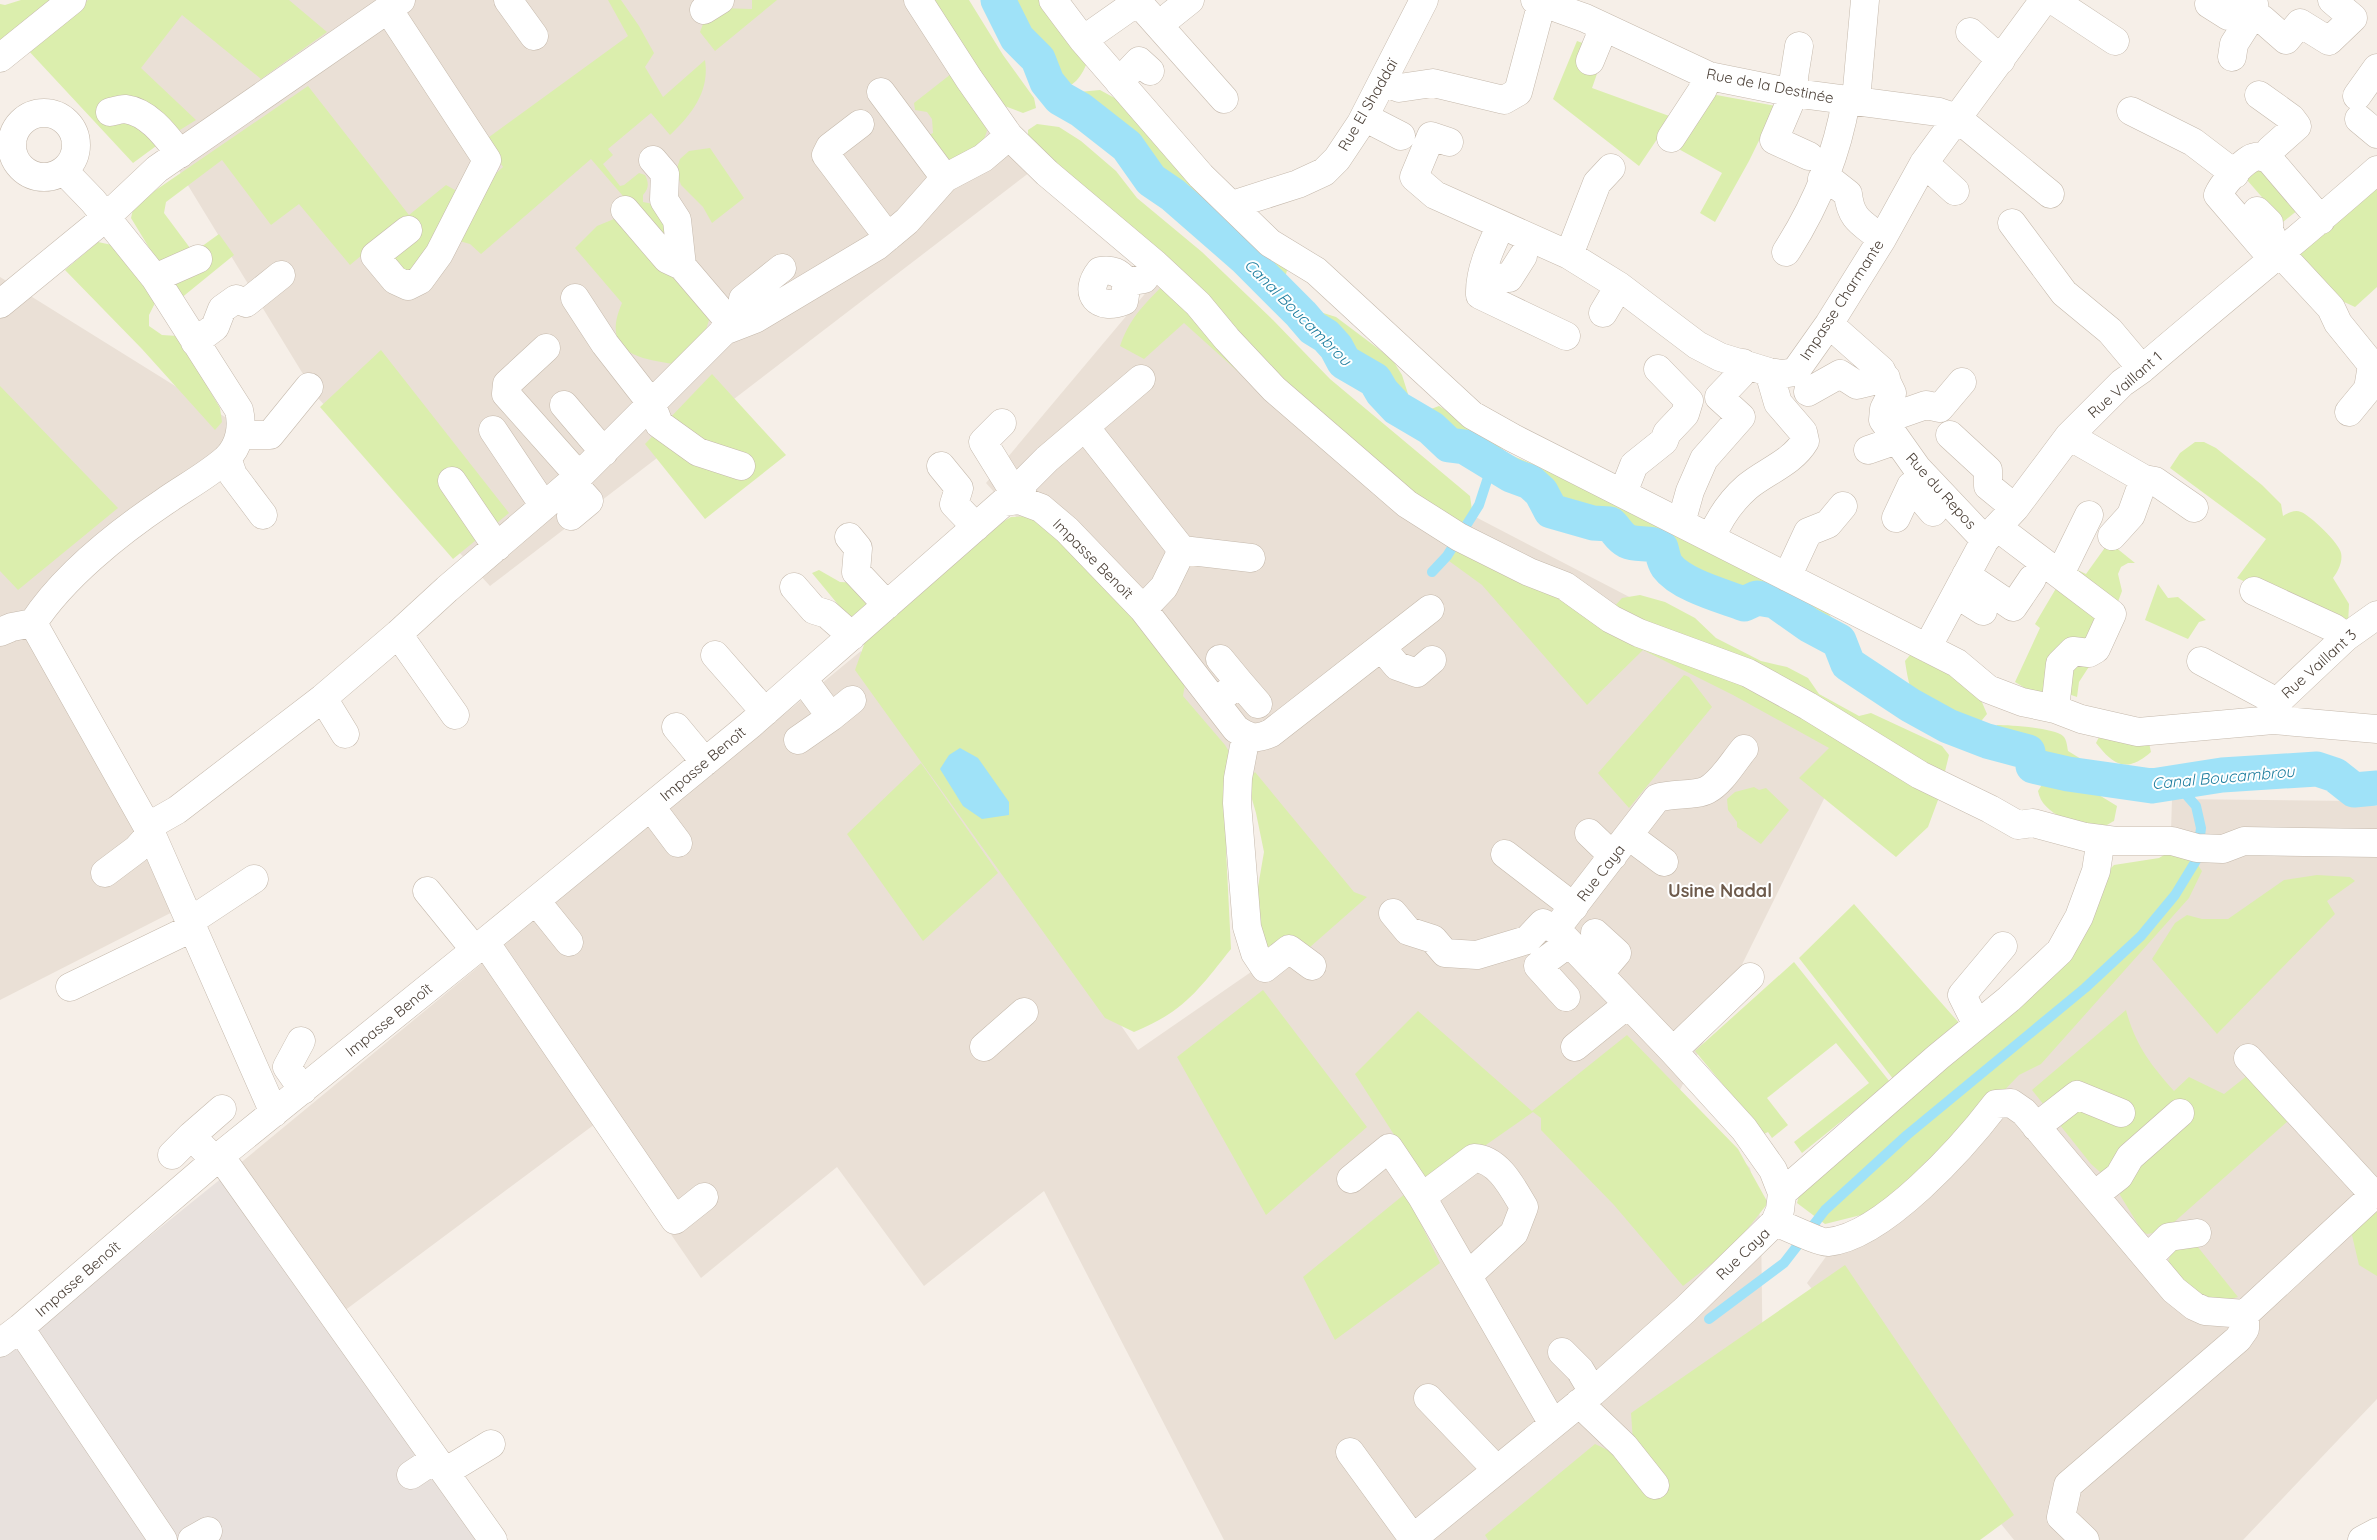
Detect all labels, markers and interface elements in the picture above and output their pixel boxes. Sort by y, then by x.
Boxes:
street label: Rue El Shaddaï [1333,54,1402,154]
street label: Rue de la Destinée [1705,64,1836,107]
street label: Impasse Charmante [1795,236,1888,364]
water label: Canal Boucambrou [1240,254,1356,370]
street label: Rue Vaillant 1 [2084,347,2166,422]
street label: Rue du Repos [1902,448,1981,533]
street label: Impasse Benoît [1049,514,1138,603]
street label: Rue Vaillant 3 [2277,625,2360,702]
street label: Impasse Benoît [656,722,750,805]
water label: Canal Boucambrou [2151,761,2296,793]
street label: Rue Caya [1572,840,1629,905]
district label: Usine Nadal [1668,879,1772,902]
street label: Impasse Benoît [341,979,436,1061]
street label: Rue Caya [1712,1223,1774,1284]
street label: Impasse Benoît [31,1237,124,1321]

